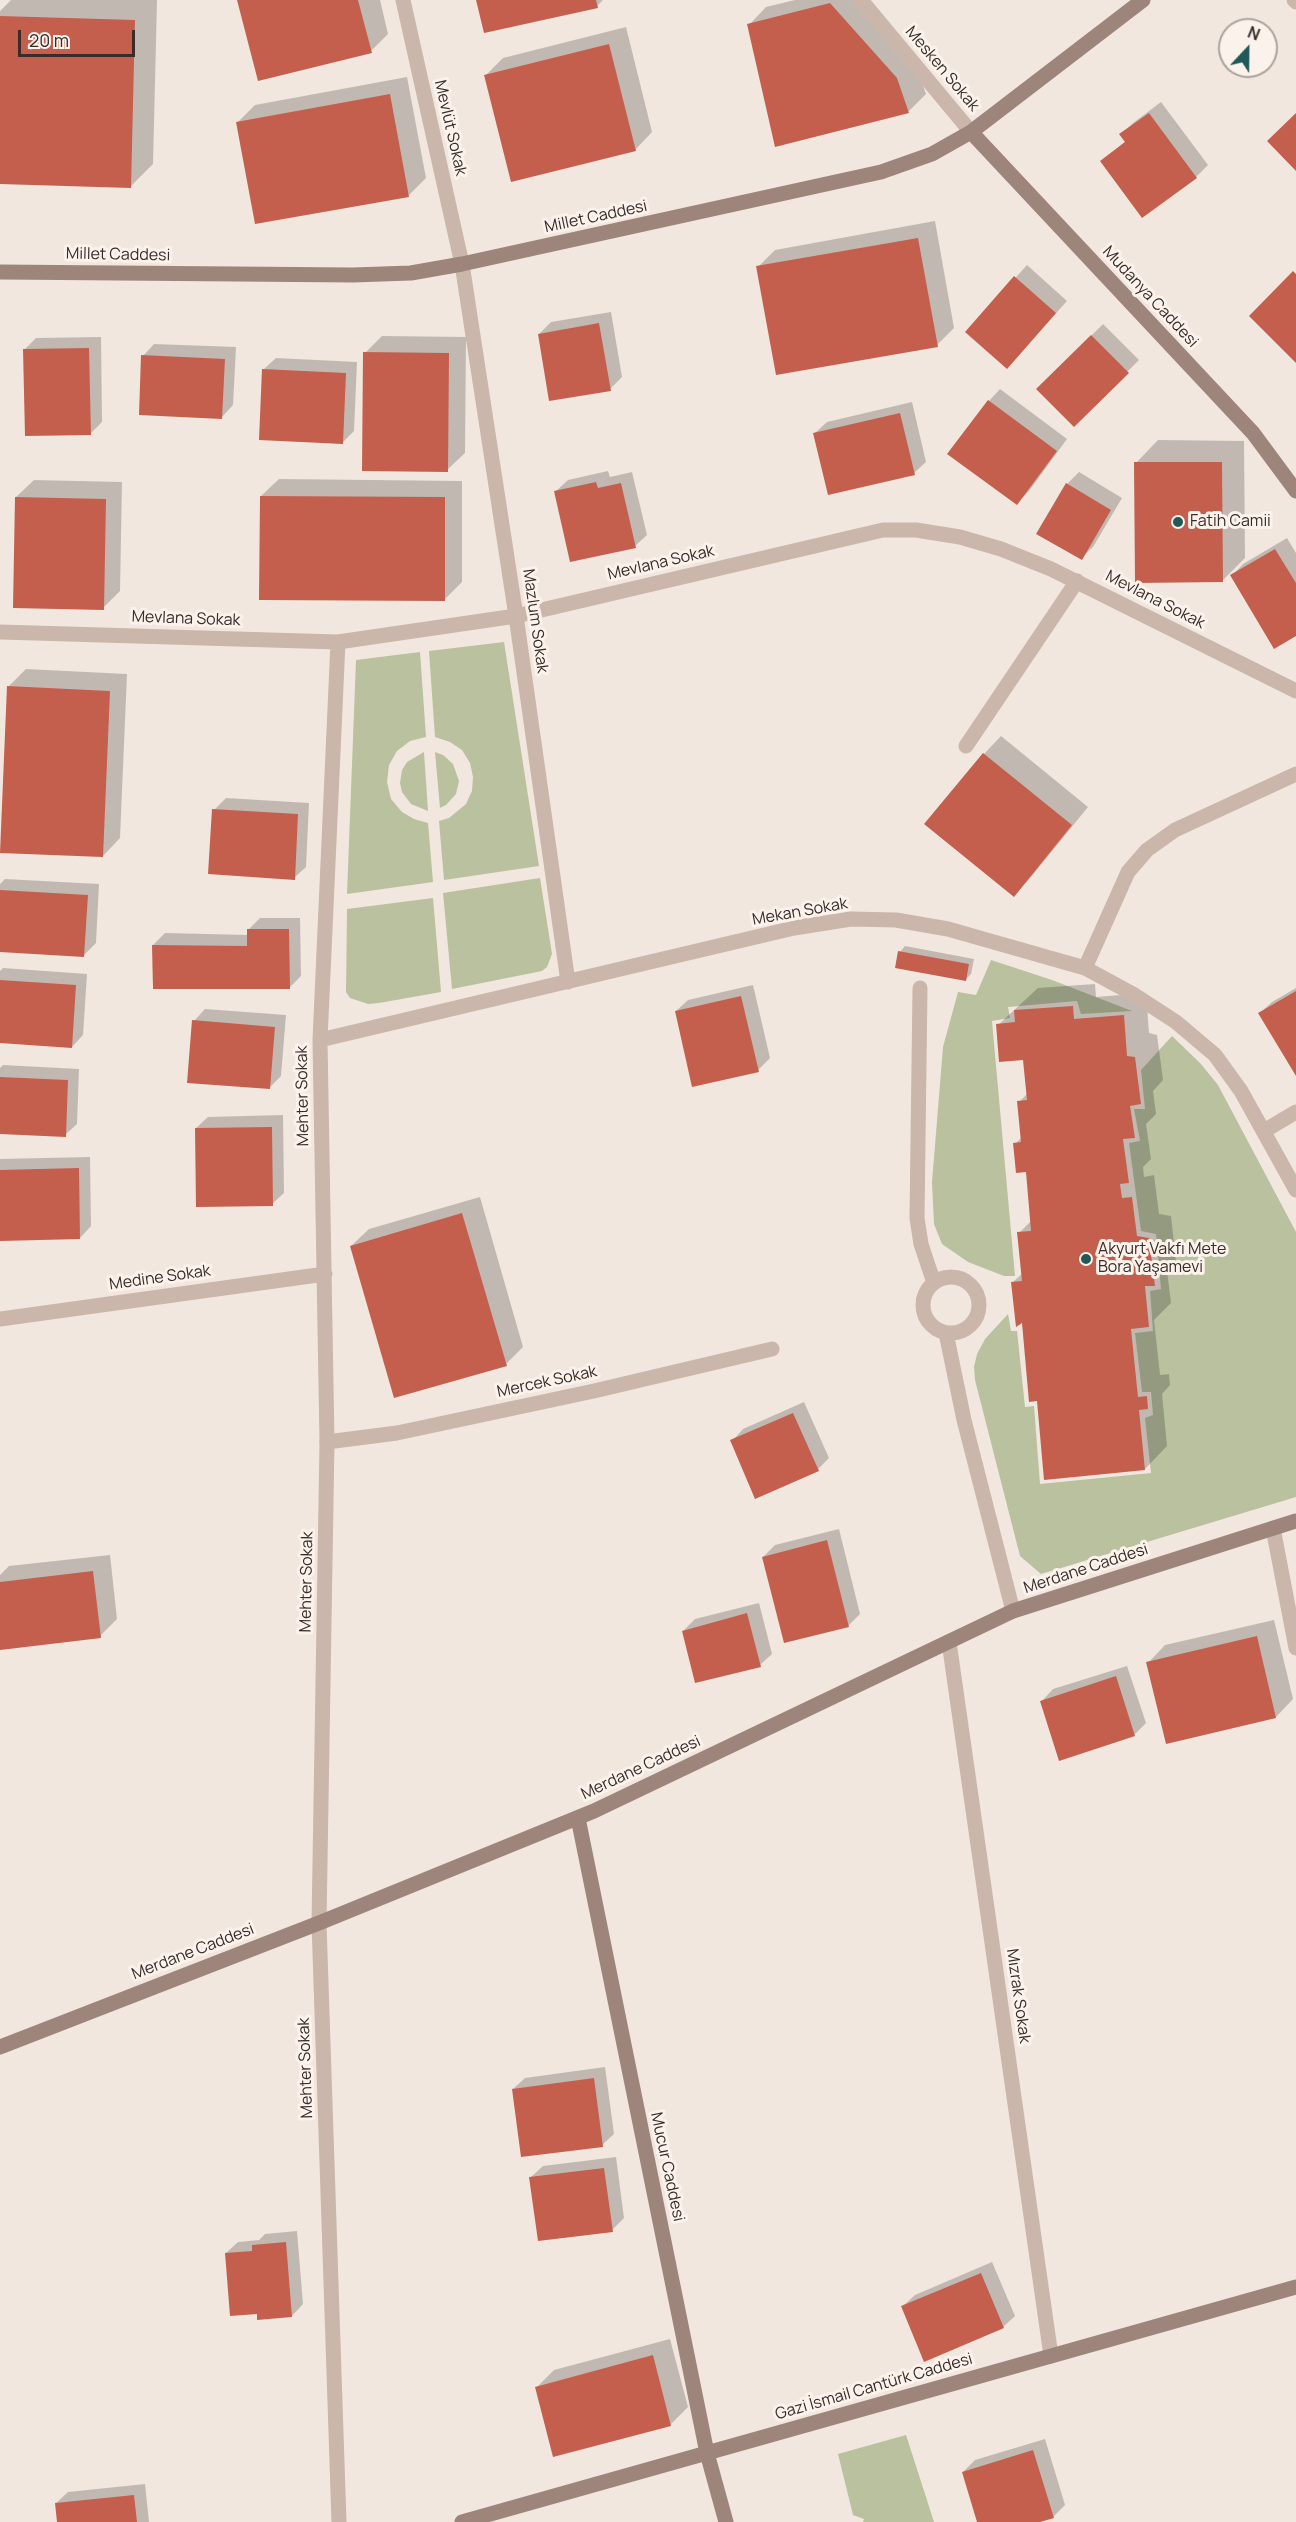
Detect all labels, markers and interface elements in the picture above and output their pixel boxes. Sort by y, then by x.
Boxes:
scale bar [21,18,138,56]
north arrow [1218,18,1278,78]
text: N [1245,21,1263,46]
street label: Mesken Sokak [901,23,983,115]
text: 20 m [29,28,69,52]
street label: Mevlüt Sokak [430,78,470,178]
street label: Millet Caddesi [543,197,649,237]
street label: Mudanya Caddesi [1098,242,1202,352]
street label: Millet Caddesi [66,244,170,266]
place label: Fatih Camii [1190,512,1271,532]
marker: Fatih Camii [1171,515,1185,529]
street label: Mevlana Sokak [606,541,716,585]
street label: Mevlana Sokak [1102,567,1208,633]
street label: Mazlum Sokak [518,568,552,674]
street label: Mevlana Sokak [131,608,241,630]
street label: Mekan Sokak [751,894,849,930]
street label: Mehter Sokak [293,1045,313,1147]
place label: Akyurt Vakfı Mete Bora Yaşamevi [1098,1240,1226,1278]
marker: Akyurt Vakfı Mete Bora Yaşamevi [1079,1252,1093,1266]
street label: Medine Sokak [108,1261,212,1295]
street label: Mercek Sokak [495,1362,599,1402]
street label: Mehter Sokak [297,1531,317,1633]
street label: Merdane Caddesi [1021,1540,1151,1598]
street label: Merdane Caddesi [578,1732,704,1804]
street label: Merdane Caddesi [129,1920,257,1984]
street label: Mızrak Sokak [1002,1948,1034,2044]
street label: Mehter Sokak [295,2017,317,2119]
street label: Mucur Caddesi [646,2111,688,2223]
street label: Gazi İsmail Cantürk Caddesi [773,2350,975,2424]

